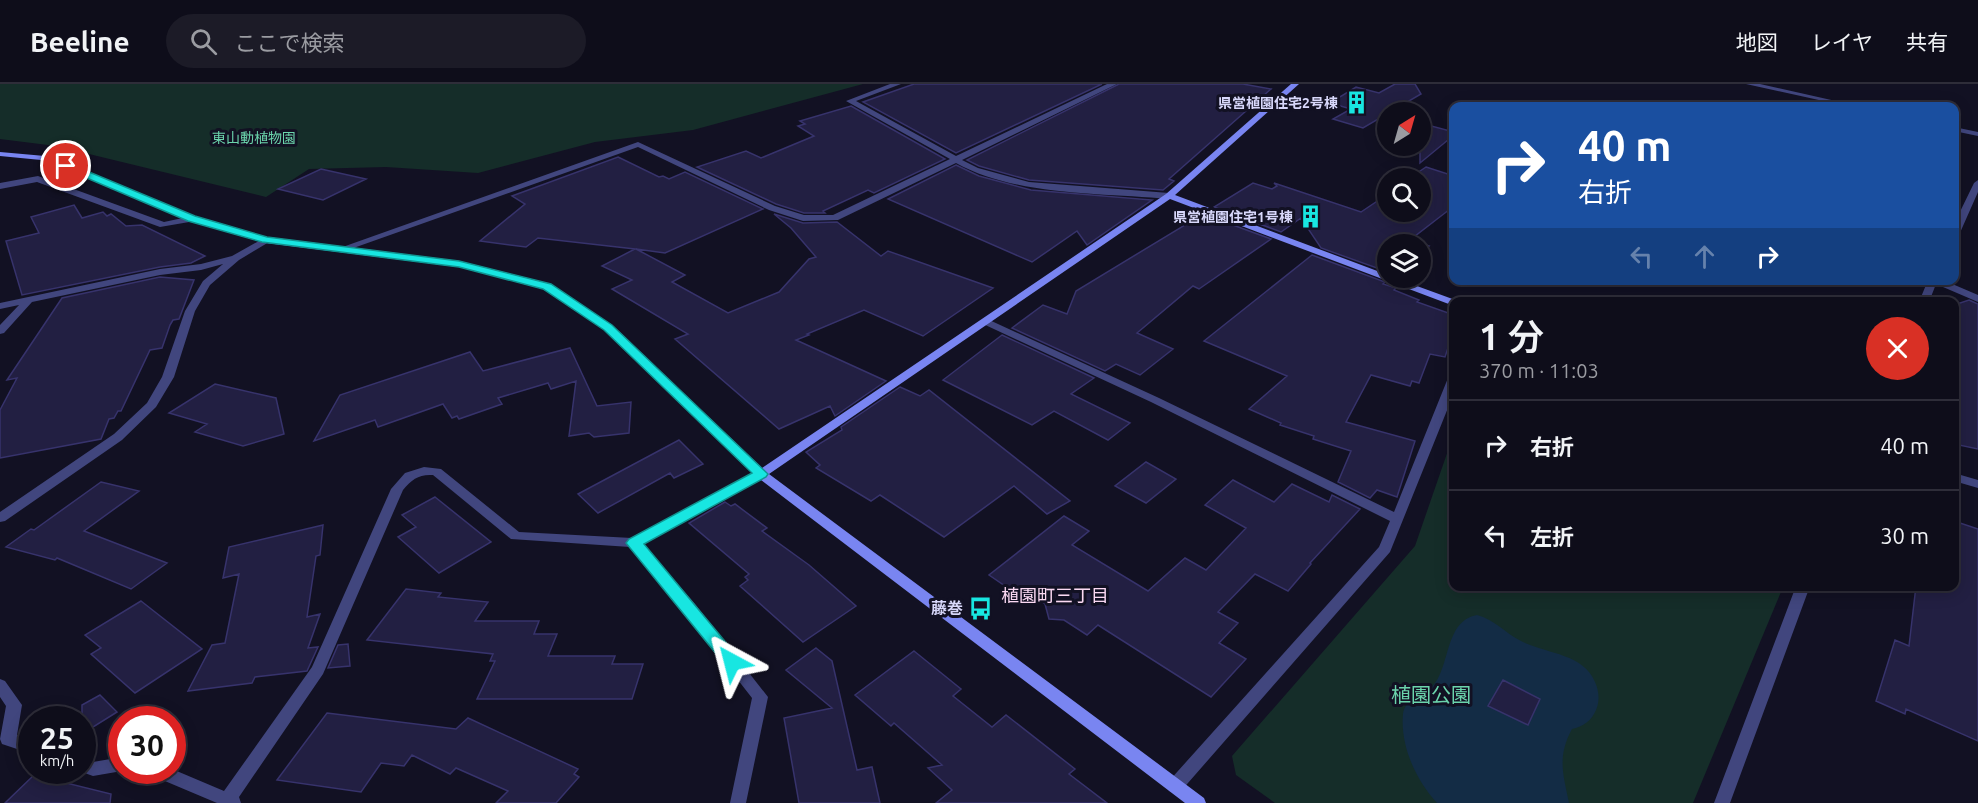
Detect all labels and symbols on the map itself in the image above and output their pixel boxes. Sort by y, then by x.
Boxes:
building icon: 県営植園住宅2号棟 [1343,90,1369,116]
place label: 県営植園住宅2号棟 [1218,95,1338,111]
north arrow [1377,102,1431,156]
park label: 東山動植物園 [212,130,296,146]
pin [40,140,91,191]
building icon: 県営植園住宅1号棟 [1298,204,1324,230]
place label: 県営植園住宅1号棟 [1173,209,1293,225]
district label: 植園町三丁目 [1001,585,1109,605]
bus stop icon: 藤巻 [968,595,994,621]
place label: 藤巻 [931,599,963,617]
position arrow [700,630,764,694]
park label: 植園公園 [1391,683,1471,706]
speed limit sign: 30 [108,706,186,784]

